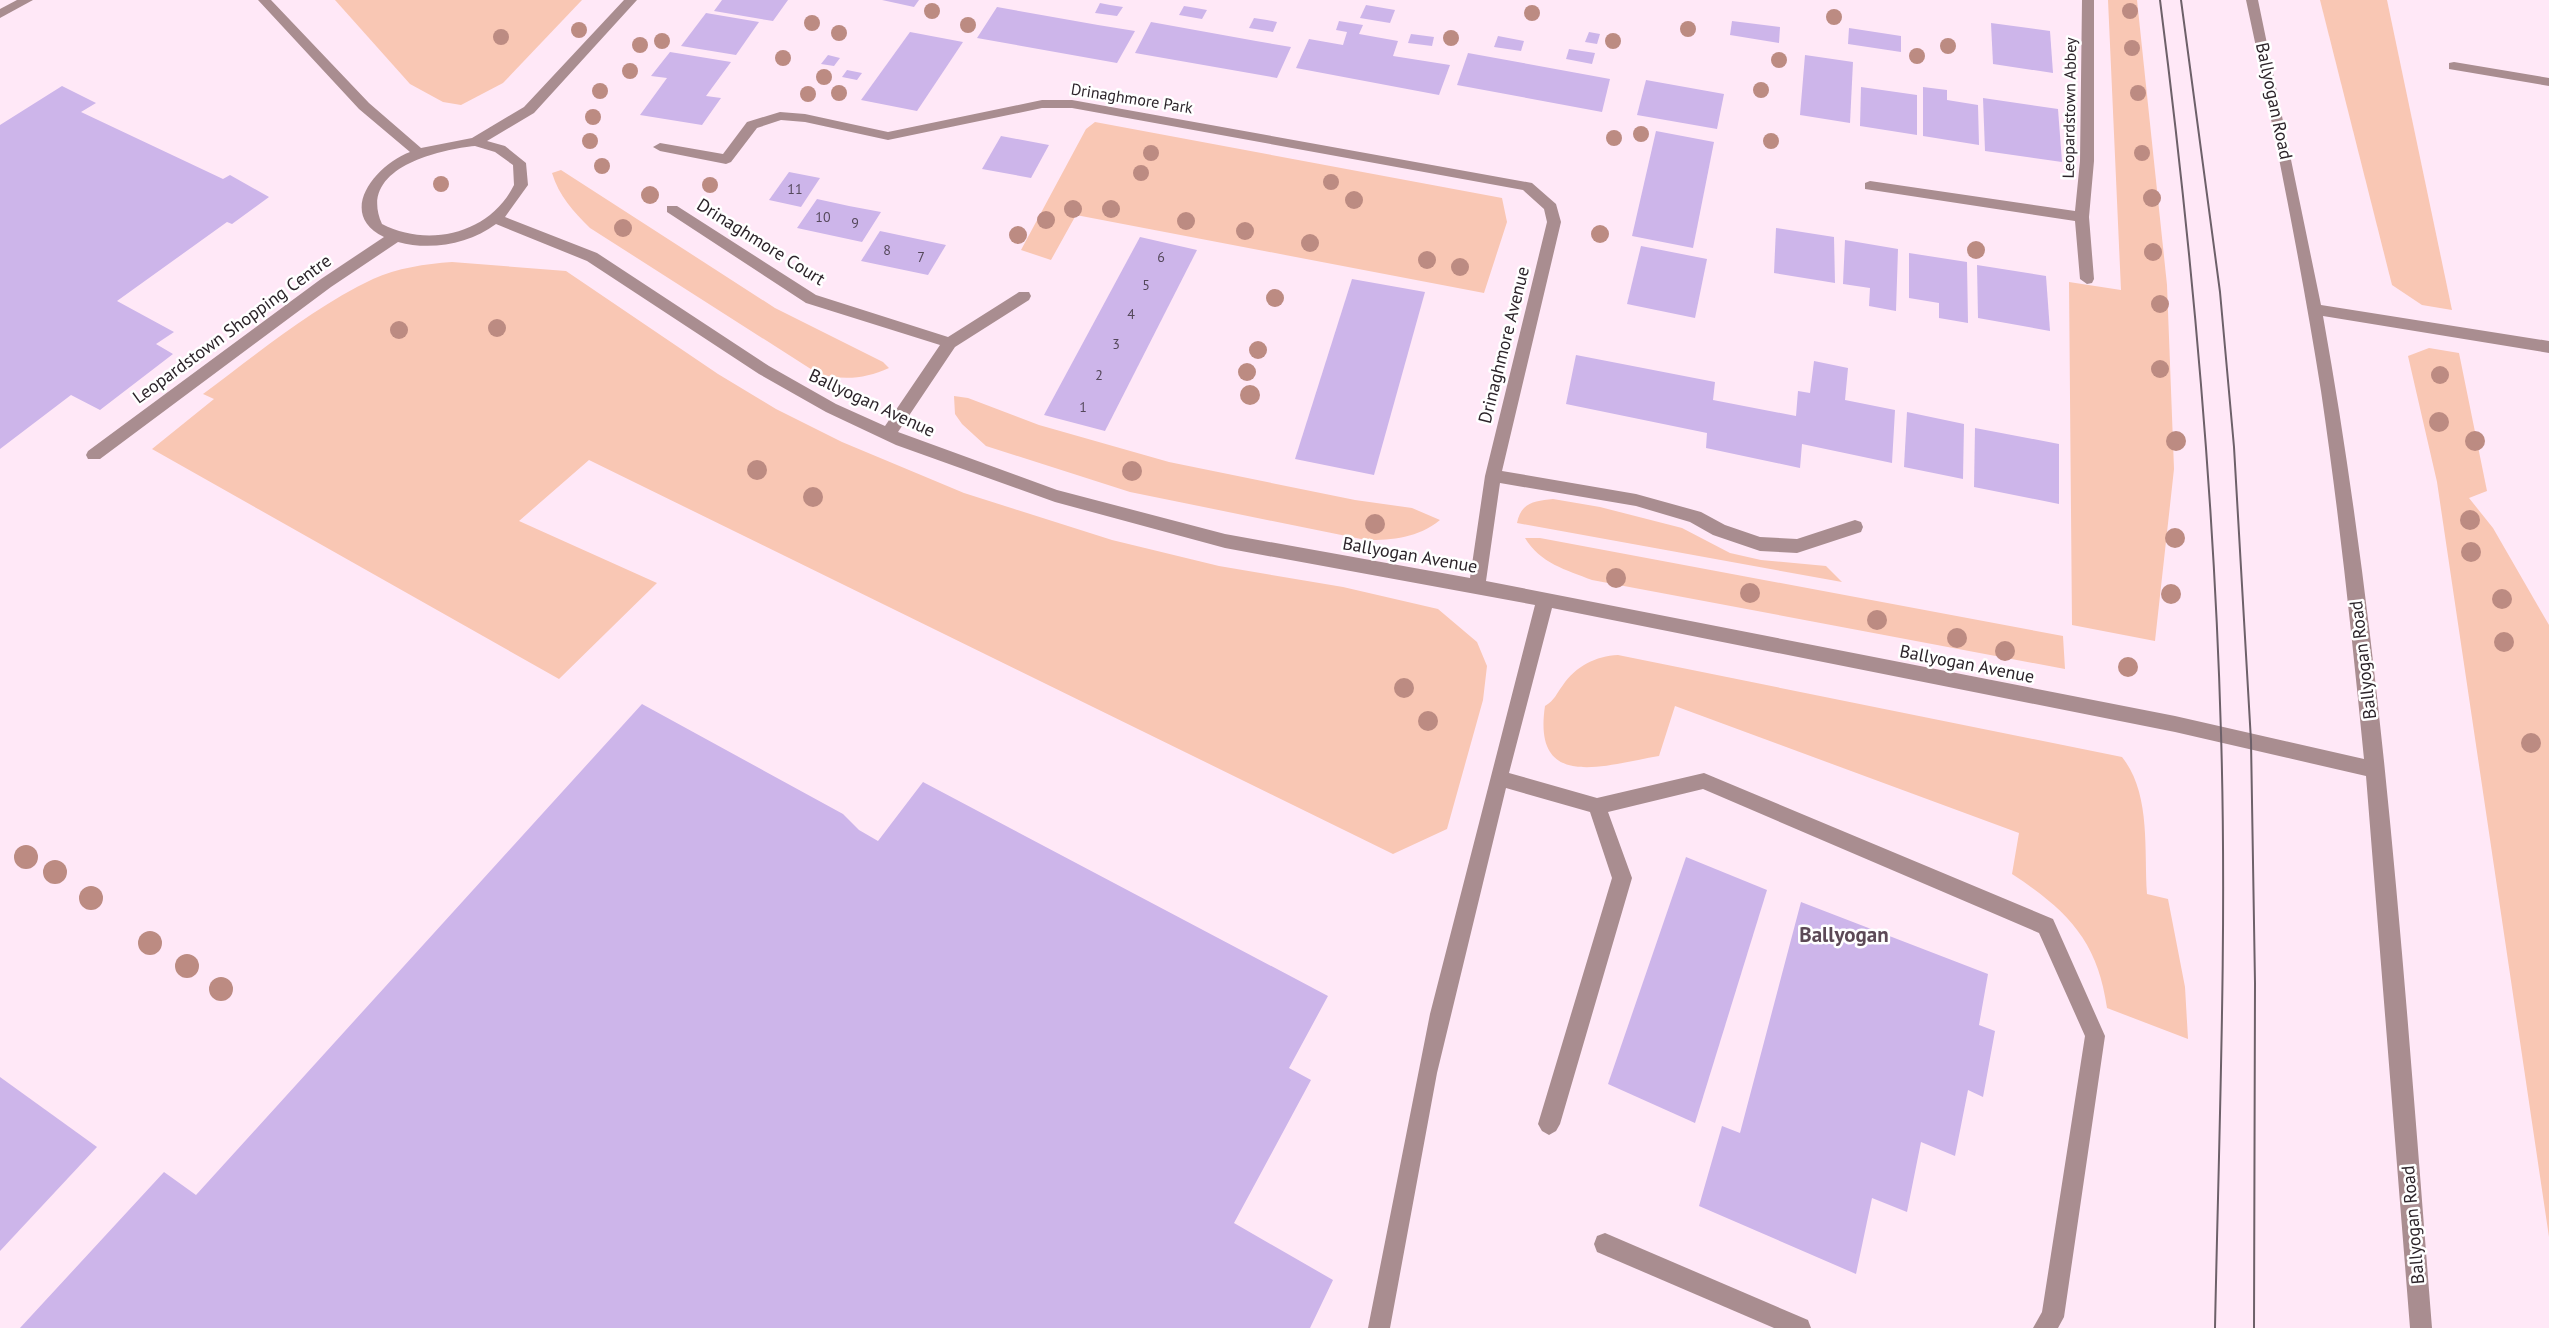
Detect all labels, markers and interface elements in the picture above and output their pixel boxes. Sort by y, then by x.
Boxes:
street label: Leopardstown Abbey [2058,37,2080,179]
street label: Ballyogan Road [2251,40,2298,162]
street label: Drinaghmore Park [1070,78,1195,118]
house number: 11 [787,180,803,198]
street label: Drinaghmore Court [693,193,830,290]
house number: 10 [815,208,831,226]
house number: 9 [851,214,859,232]
house number: 8 [883,241,891,259]
house number: 7 [917,248,925,266]
house number: 6 [1157,248,1165,266]
street label: Leopardstown Shopping Centre [128,249,335,408]
street label: Drinaghmore Avenue [1473,264,1534,426]
house number: 5 [1142,276,1150,294]
house number: 4 [1127,305,1135,323]
house number: 3 [1112,335,1120,353]
street label: Ballyogan Avenue [805,363,939,442]
house number: 2 [1095,366,1103,384]
house number: 1 [1079,398,1087,416]
street label: Ballyogan Avenue [1341,531,1479,578]
street label: Ballyogan Road [2344,600,2381,721]
street label: Ballyogan Avenue [1898,639,2036,688]
district label: Ballyogan [1799,921,1889,948]
street label: Ballyogan Road [2396,1165,2429,1285]

